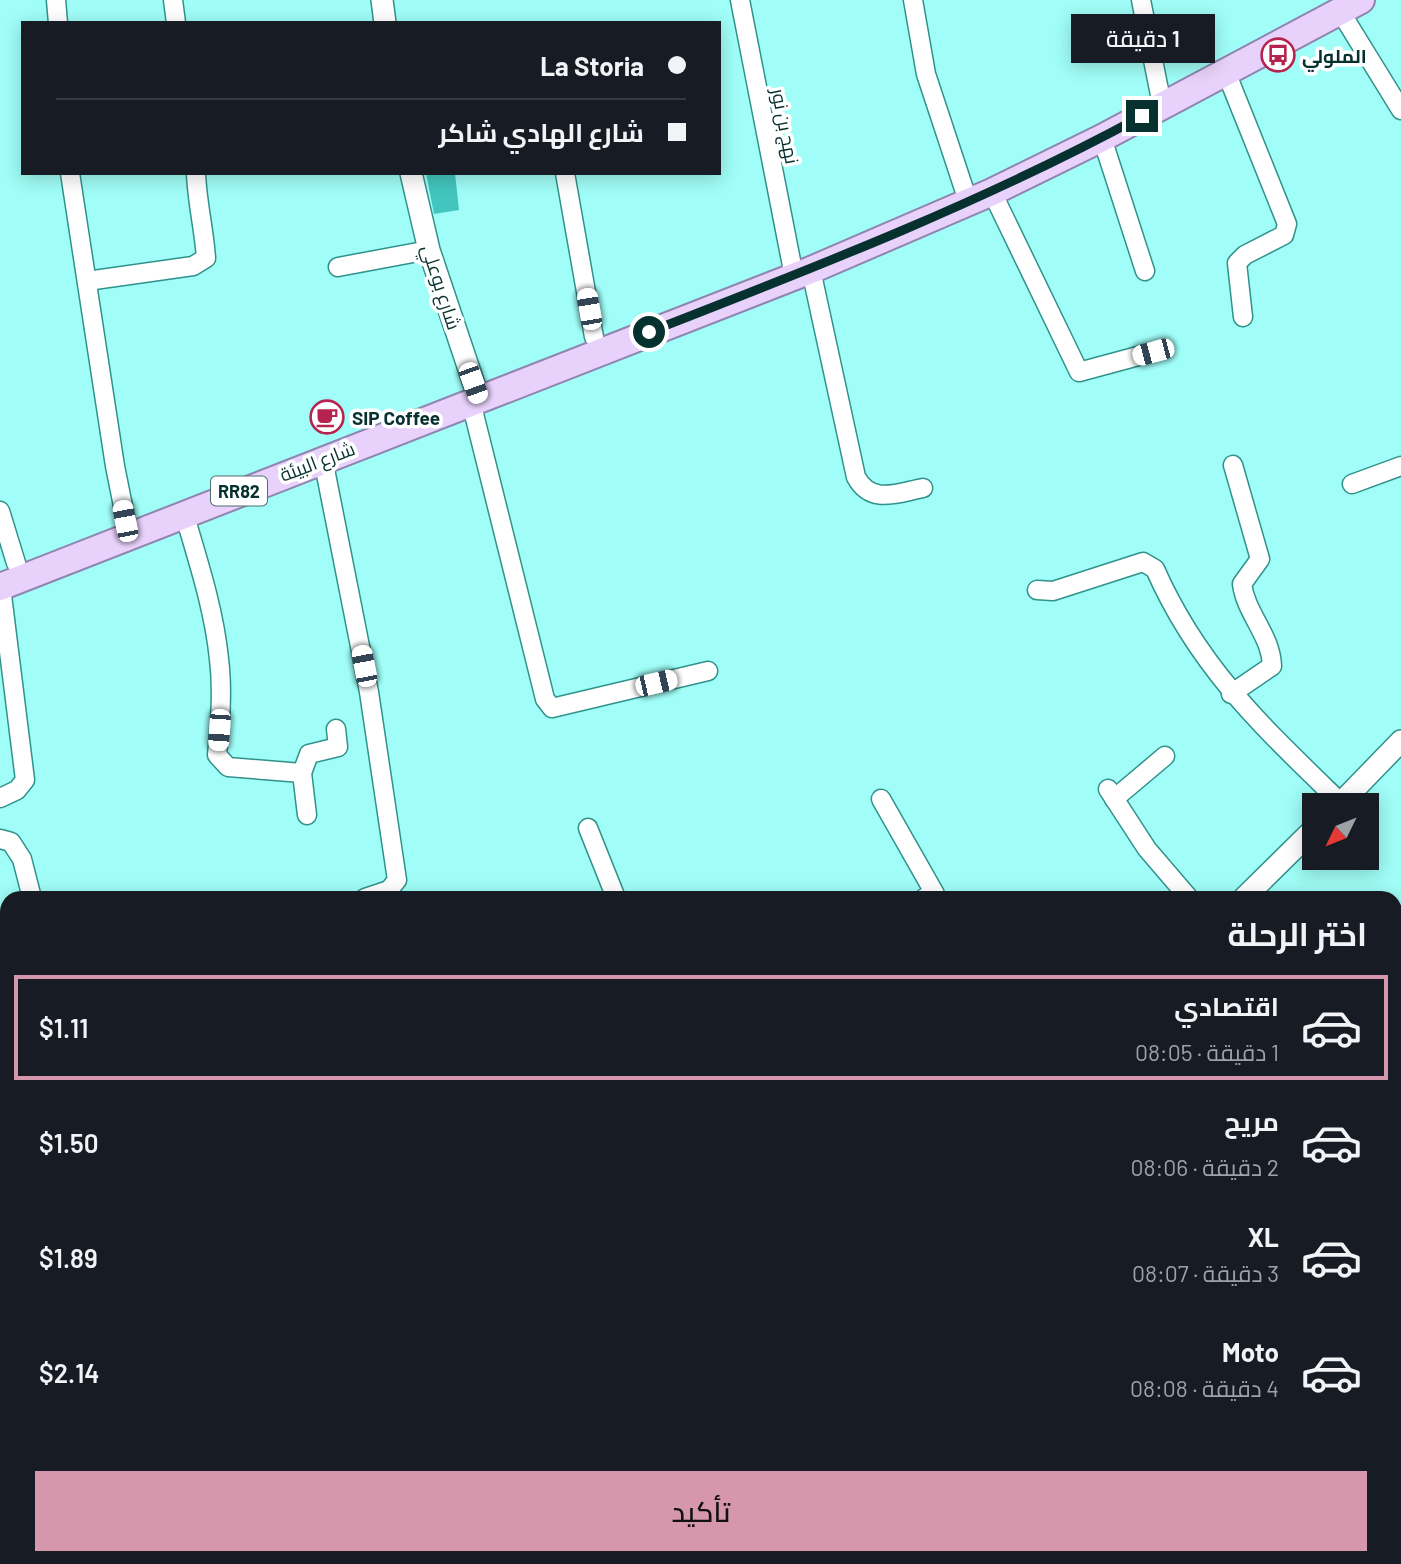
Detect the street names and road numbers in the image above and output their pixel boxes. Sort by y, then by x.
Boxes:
street label: نهج بن نور [764,85,805,166]
street label: شارع بوعلي [414,242,467,334]
street label: شارع البيئة [276,436,359,489]
road number: RR82 [211,476,267,505]

